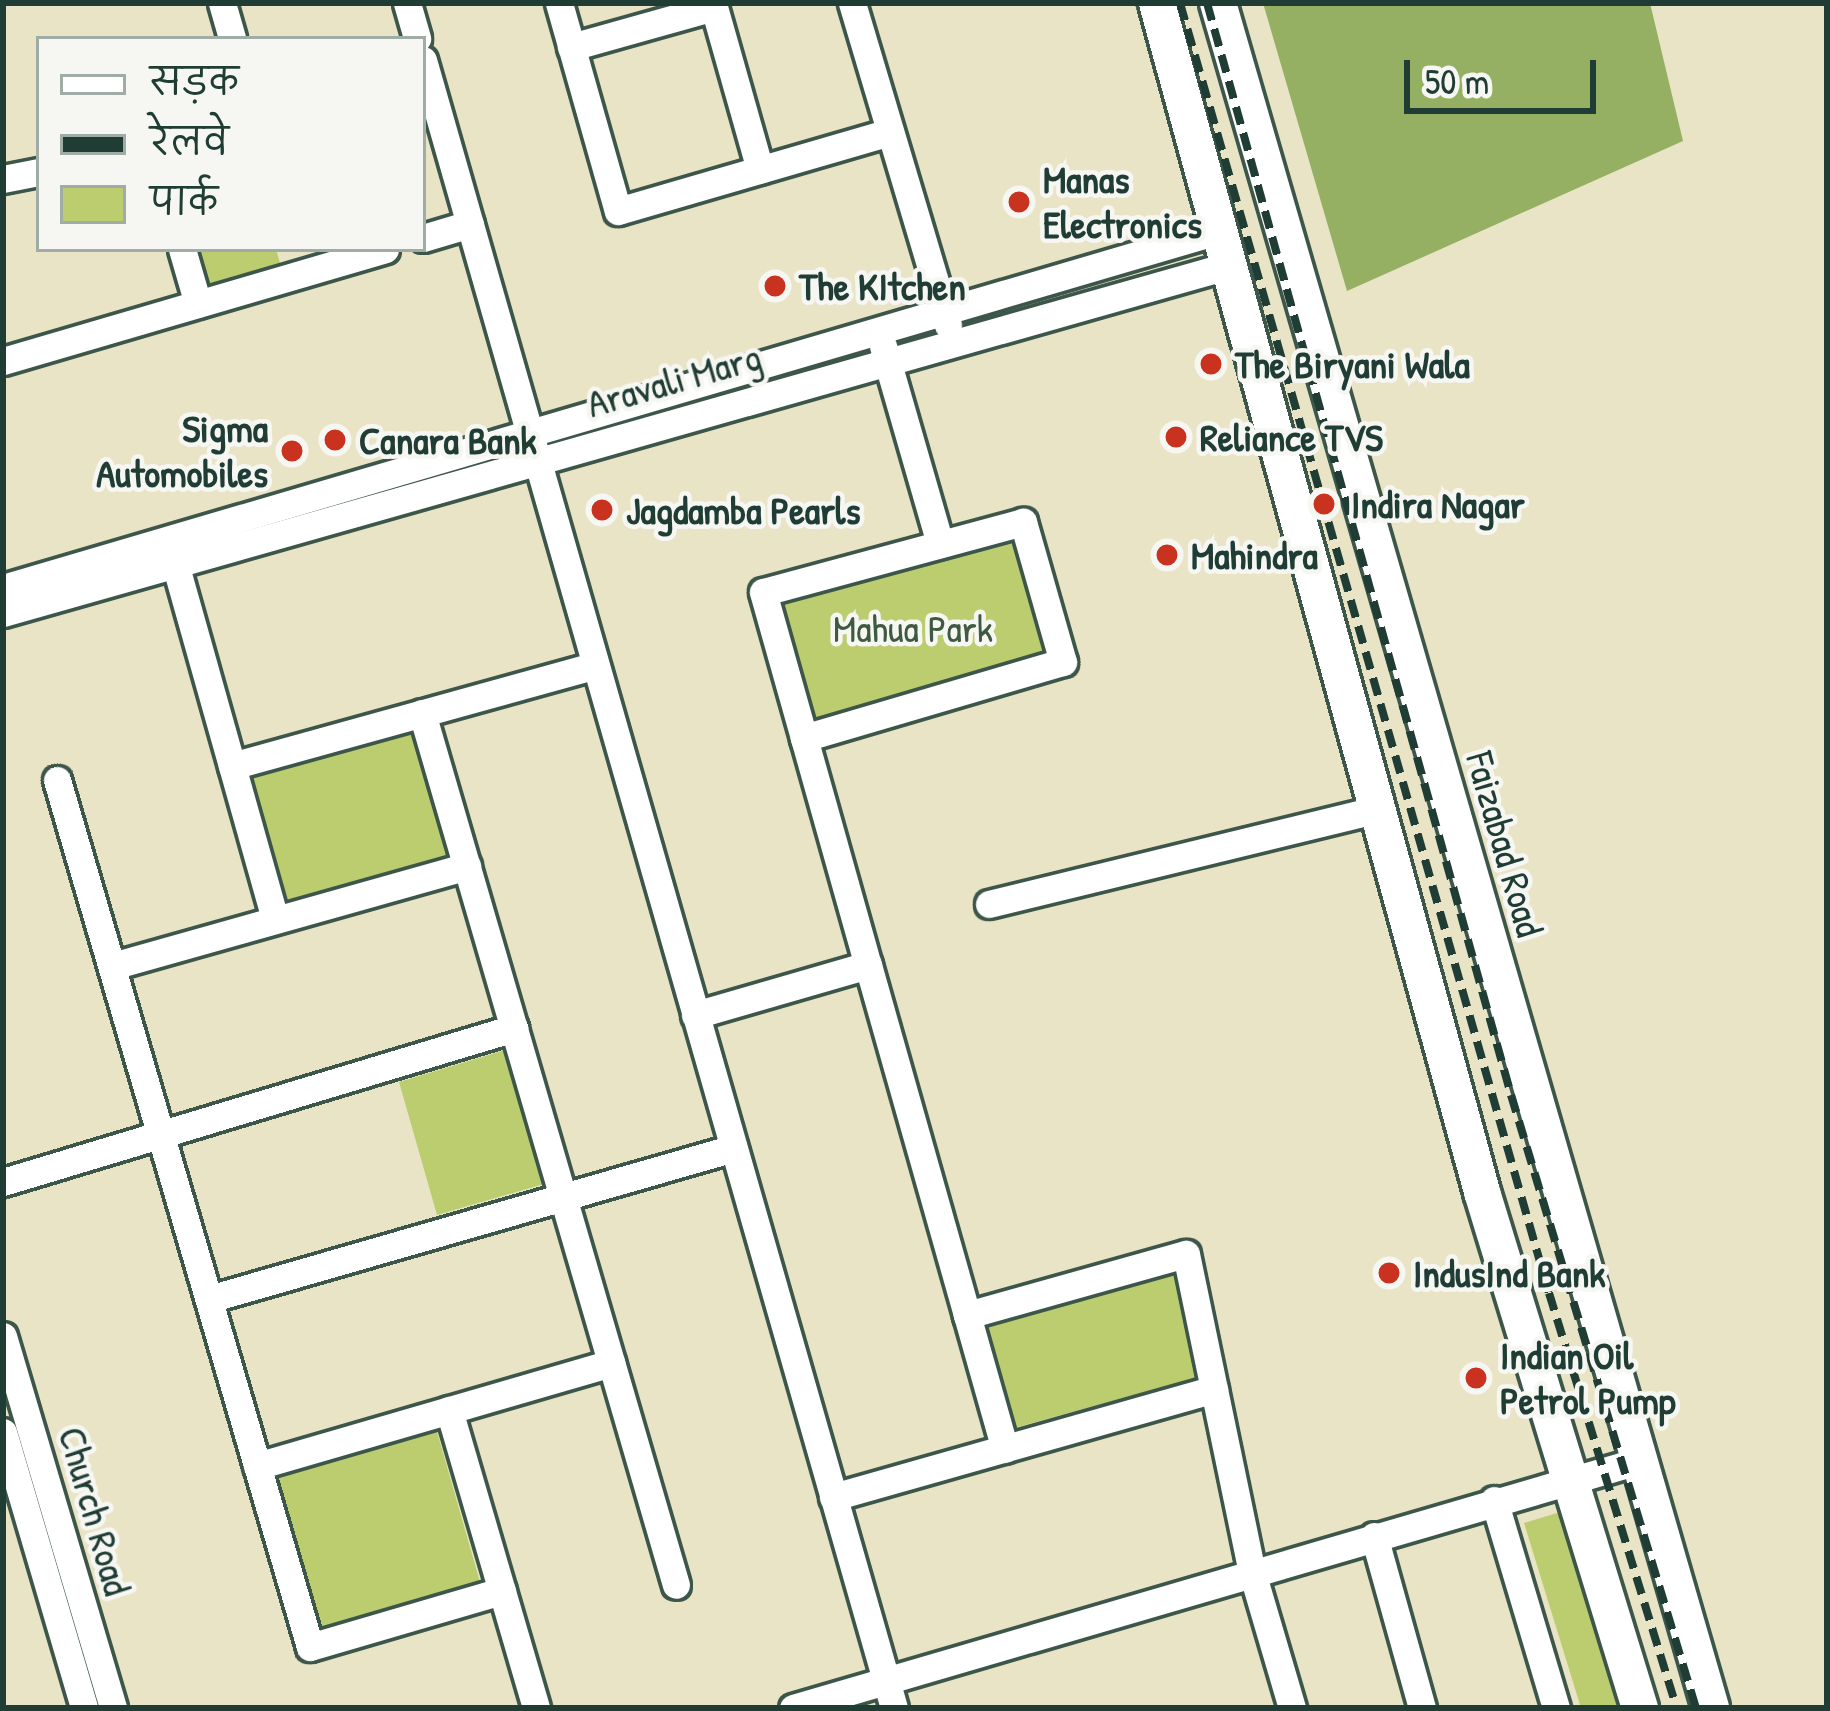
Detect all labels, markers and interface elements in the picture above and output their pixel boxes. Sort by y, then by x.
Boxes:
legend [36,36,426,252]
scale bar [1410,36,1602,110]
text: सड़क [150,56,239,105]
text: 50 m [1425,56,1489,105]
text: रेलवे [150,116,229,165]
place label: Manas Electronics [1043,157,1202,248]
text: पार्क [150,176,218,225]
marker: Manas Electronics [1006,189,1032,215]
place label: The KItchen [799,263,966,309]
marker: The KItchen [762,273,788,299]
street label: Aravali Marg [581,333,767,427]
place label: The Biryani Wala [1235,341,1470,387]
marker: The Biryani Wala [1198,351,1224,377]
place label: Sigma Automobiles [96,406,268,497]
place label: Reliance TVS [1200,414,1383,460]
place label: Canara Bank [359,417,537,463]
marker: Reliance TVS [1163,424,1189,450]
marker: Canara Bank [322,427,348,453]
marker: Sigma Automobiles [279,438,305,464]
place label: Indira Nagar [1351,481,1525,527]
place label: Jagdamba Pearls [626,487,860,533]
marker: Indira Nagar [1308,488,1340,520]
marker: Jagdamba Pearls [589,497,615,523]
place label: Mahindra [1191,532,1318,578]
marker: Mahindra [1154,542,1180,568]
park label: Mahua Park [833,605,993,651]
street label: Faizabad Road [1456,746,1554,942]
place label: IndusInd Bank [1413,1250,1605,1296]
marker: IndusInd Bank [1376,1260,1402,1286]
place label: Indian Oil Petrol Pump [1500,1333,1675,1424]
marker: Indian Oil Petrol Pump [1463,1365,1489,1391]
street label: Church Road [49,1422,141,1600]

